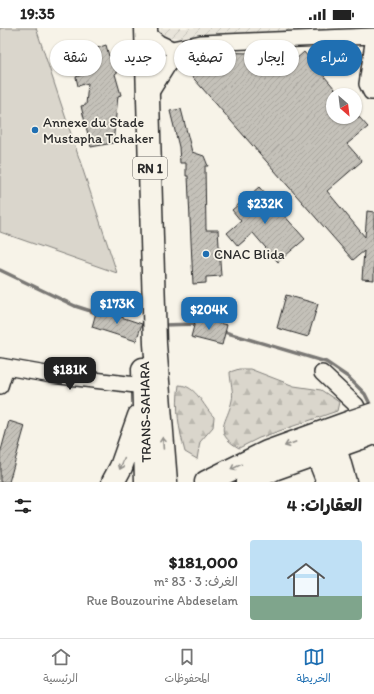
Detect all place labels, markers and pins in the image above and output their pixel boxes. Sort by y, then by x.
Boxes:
place label: Annexe du Stade Mustapha Tchaker [43,114,154,147]
marker: Annexe du Stade Mustapha Tchaker [30,125,40,135]
pin: $232K [237,191,293,225]
place label: CNAC Blida [214,246,285,263]
marker: CNAC Blida [201,249,211,259]
pin: $173K [89,291,145,325]
pin: $204K [181,297,237,331]
pin: $181K [42,357,98,391]

